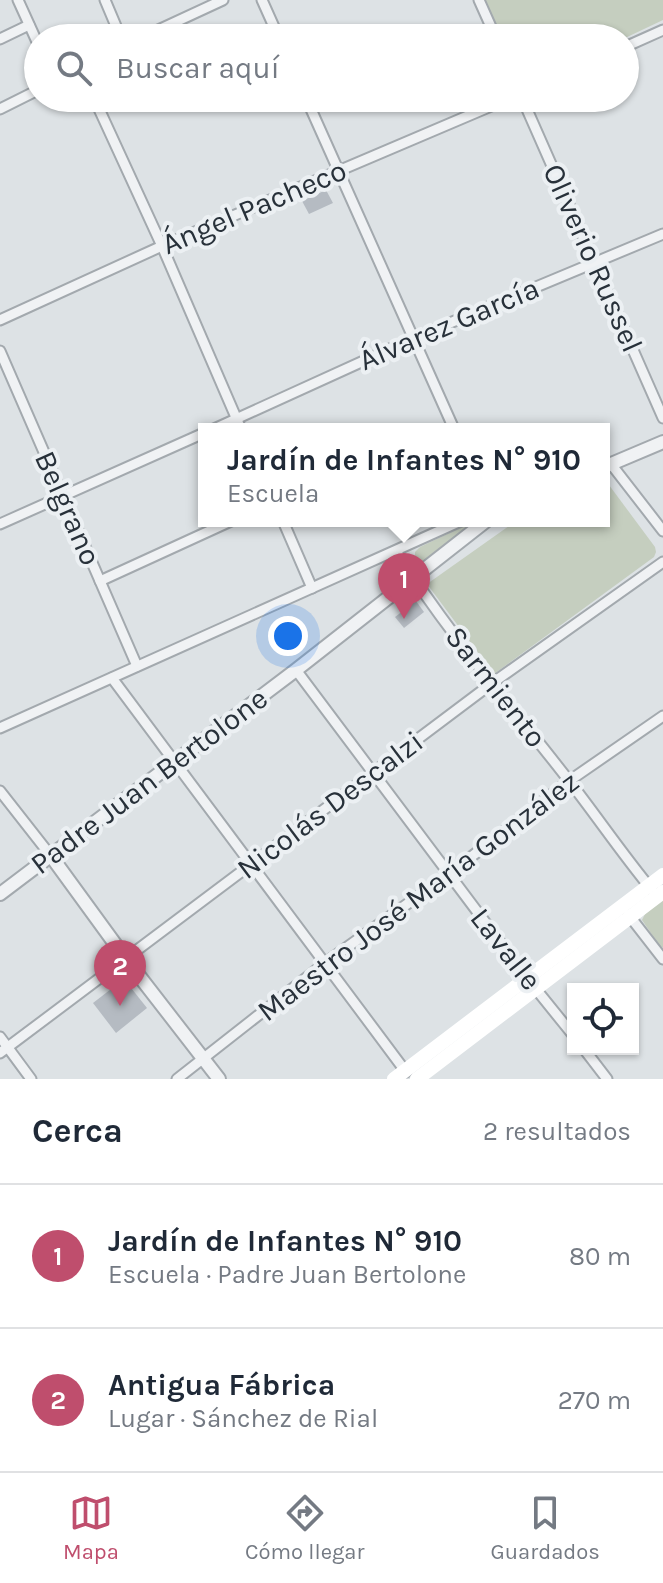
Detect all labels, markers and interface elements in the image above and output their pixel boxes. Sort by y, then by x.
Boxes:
search box [24,24,639,112]
icon: search [52,46,96,90]
text: Buscar aquí [116,50,280,86]
street label: Ángel Pacheco [156,152,352,262]
street label: Oliverio Russel [535,158,651,358]
street label: Álvarez García [353,270,545,378]
popup [198,423,610,527]
text: Jardín de Infantes N° 910 [227,442,581,478]
street label: Belgrano [27,445,109,571]
text: Escuela [227,478,319,509]
pin: 1 [378,553,430,619]
your location [268,616,308,656]
street label: Sarmiento [438,619,554,755]
street label: Padre Juan Bertolone [23,680,275,882]
street label: Nicolás Descalzi [230,723,430,887]
street label: Maestro José María González [250,763,586,1029]
street label: Lavalle [463,901,549,997]
pin: 2 [94,940,146,1006]
map controls [567,983,639,1055]
button: locate [567,983,639,1055]
text: Cerca [32,1111,123,1151]
text: 2 resultados [483,1116,631,1147]
text: Jardín de Infantes N° 910 [108,1223,462,1259]
text: 1 [53,1241,63,1272]
text: 80 m [569,1241,631,1272]
text: Escuela · Padre Juan Bertolone [108,1259,466,1290]
text: Antigua Fábrica [108,1367,335,1403]
text: 2 [50,1385,66,1416]
text: 270 m [558,1385,631,1416]
text: Lugar · Sánchez de Rial [108,1403,378,1434]
tab: Mapa [63,1491,119,1565]
tab: Cómo llegar [245,1491,364,1565]
tab: Guardados [491,1491,600,1565]

